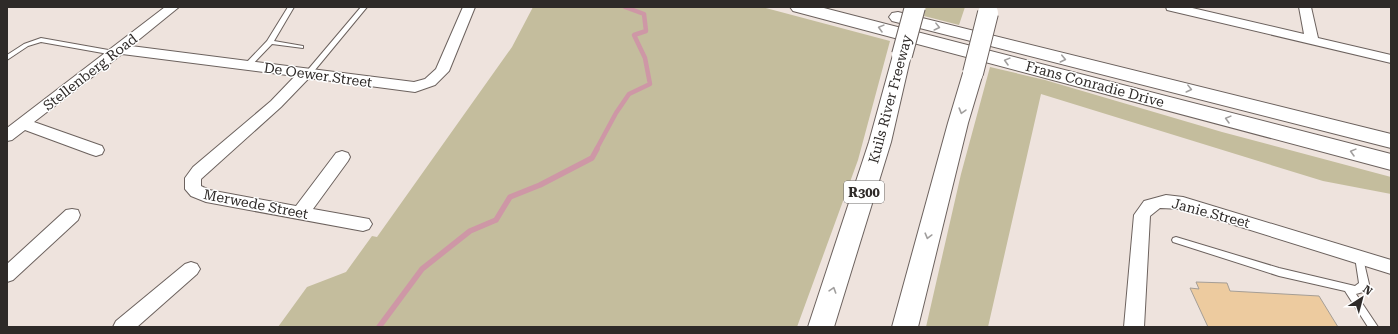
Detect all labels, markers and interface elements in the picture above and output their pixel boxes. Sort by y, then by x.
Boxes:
one-way arrow [933,22,940,31]
one-way arrow [878,25,884,33]
street label: Stellenberg Road [40,30,140,114]
street label: Kuils River Freeway [865,32,915,165]
one-way arrow [1059,54,1066,63]
one-way arrow [1004,58,1010,66]
street label: Frans Conradie Drive [1024,58,1166,110]
street label: De Oewer Street [263,59,373,91]
one-way arrow [1185,84,1192,93]
one-way arrow [958,107,967,114]
one-way arrow [1224,115,1231,124]
one-way arrow [1350,148,1357,157]
road number: R300 [844,181,884,203]
street label: Merwede Street [202,186,310,222]
street label: Janie Street [1170,195,1252,231]
one-way arrow [925,233,933,239]
north arrow [1342,278,1382,318]
text: N [1360,283,1375,298]
one-way arrow [828,287,836,294]

